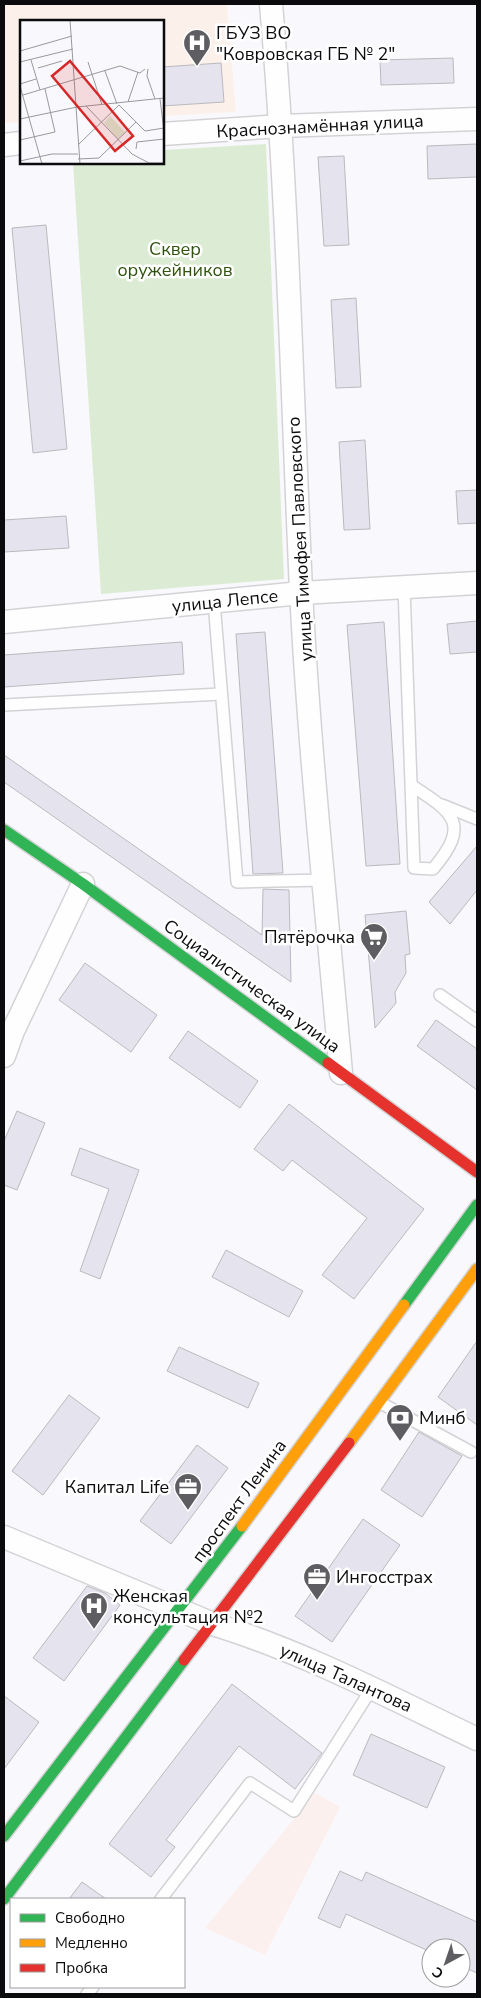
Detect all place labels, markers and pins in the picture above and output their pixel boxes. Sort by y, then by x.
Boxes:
place label: ГБУЗ ВО "Ковровская ГБ № 2" [216,21,395,66]
hospital icon: ГБУЗ ВО "Ковровская ГБ № 2" [182,28,212,67]
supermarket icon: Пятёрочка [359,922,389,961]
place label: Пятёрочка [264,925,355,949]
bank icon: Минб [385,1403,415,1442]
place label: Минб [419,1406,466,1430]
office icon: Капитал Life [173,1472,203,1511]
place label: Капитал Life [65,1475,169,1499]
office icon: Ингосстрах [302,1562,332,1601]
place label: Ингосстрах [336,1565,433,1589]
place label: Женская консультация №2 [113,1584,264,1629]
hospital icon: Женская консультация №2 [79,1591,109,1630]

